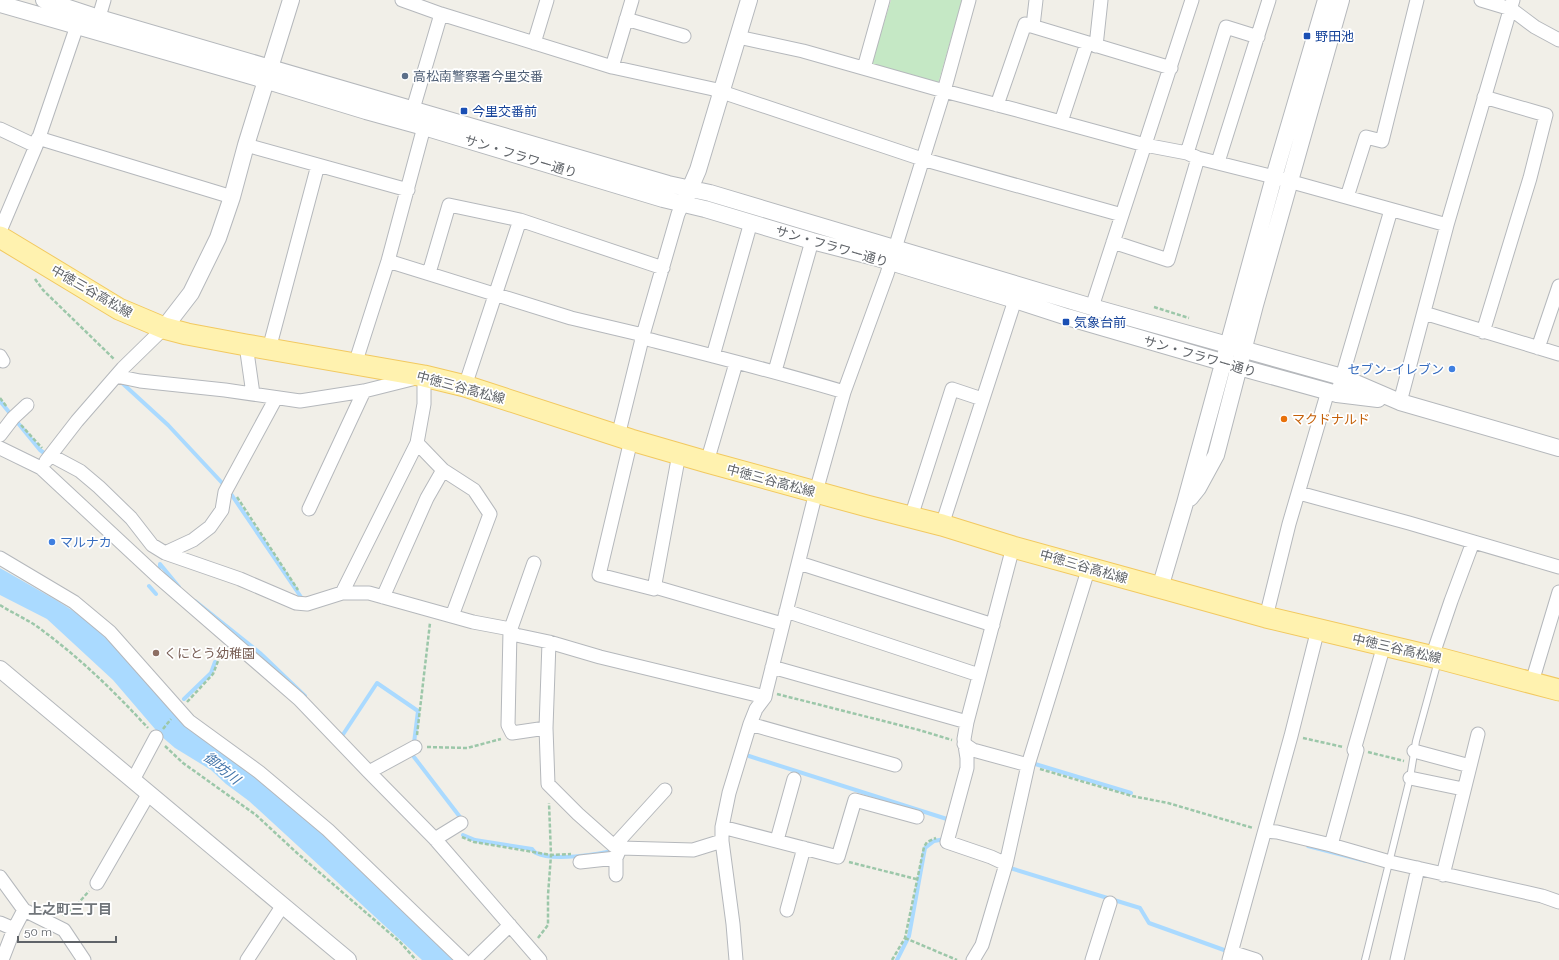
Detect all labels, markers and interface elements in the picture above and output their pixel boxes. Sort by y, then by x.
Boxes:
place label: 野田池 [1315,29,1354,44]
marker: 野田池 [1302,31,1312,41]
place label: 高松南警察署今里交番 [413,69,543,84]
marker: 高松南警察署今里交番 [400,71,410,81]
place label: 今里交番前 [472,104,537,119]
marker: 今里交番前 [459,106,469,116]
street label: サン・フラワー通り [463,132,579,181]
street label: サン・フラワー通り [774,223,890,270]
street label: 中徳三谷高松線 [49,262,135,321]
place label: 気象台前 [1074,315,1126,330]
marker: 気象台前 [1061,317,1071,327]
street label: サン・フラワー通り [1142,333,1258,380]
place label: セブン-イレブン [1348,362,1444,377]
marker: セブン-イレブン [1447,364,1457,374]
street label: 中徳三谷高松線 [415,368,507,407]
place label: マクドナルド [1292,412,1370,427]
marker: マクドナルド [1279,414,1289,424]
street label: 中徳三谷高松線 [725,461,817,500]
place label: マルナカ [60,535,112,550]
marker: マルナカ [47,537,57,547]
street label: 中徳三谷高松線 [1038,547,1130,586]
street label: 中徳三谷高松線 [1351,631,1443,666]
place label: くにとう幼稚園 [164,646,255,661]
marker: くにとう幼稚園 [151,648,161,658]
water label: 御坊川 [201,749,245,789]
district label: 上之町三丁目 [28,901,112,917]
scale bar [18,918,116,944]
text: 50 m [24,925,52,939]

